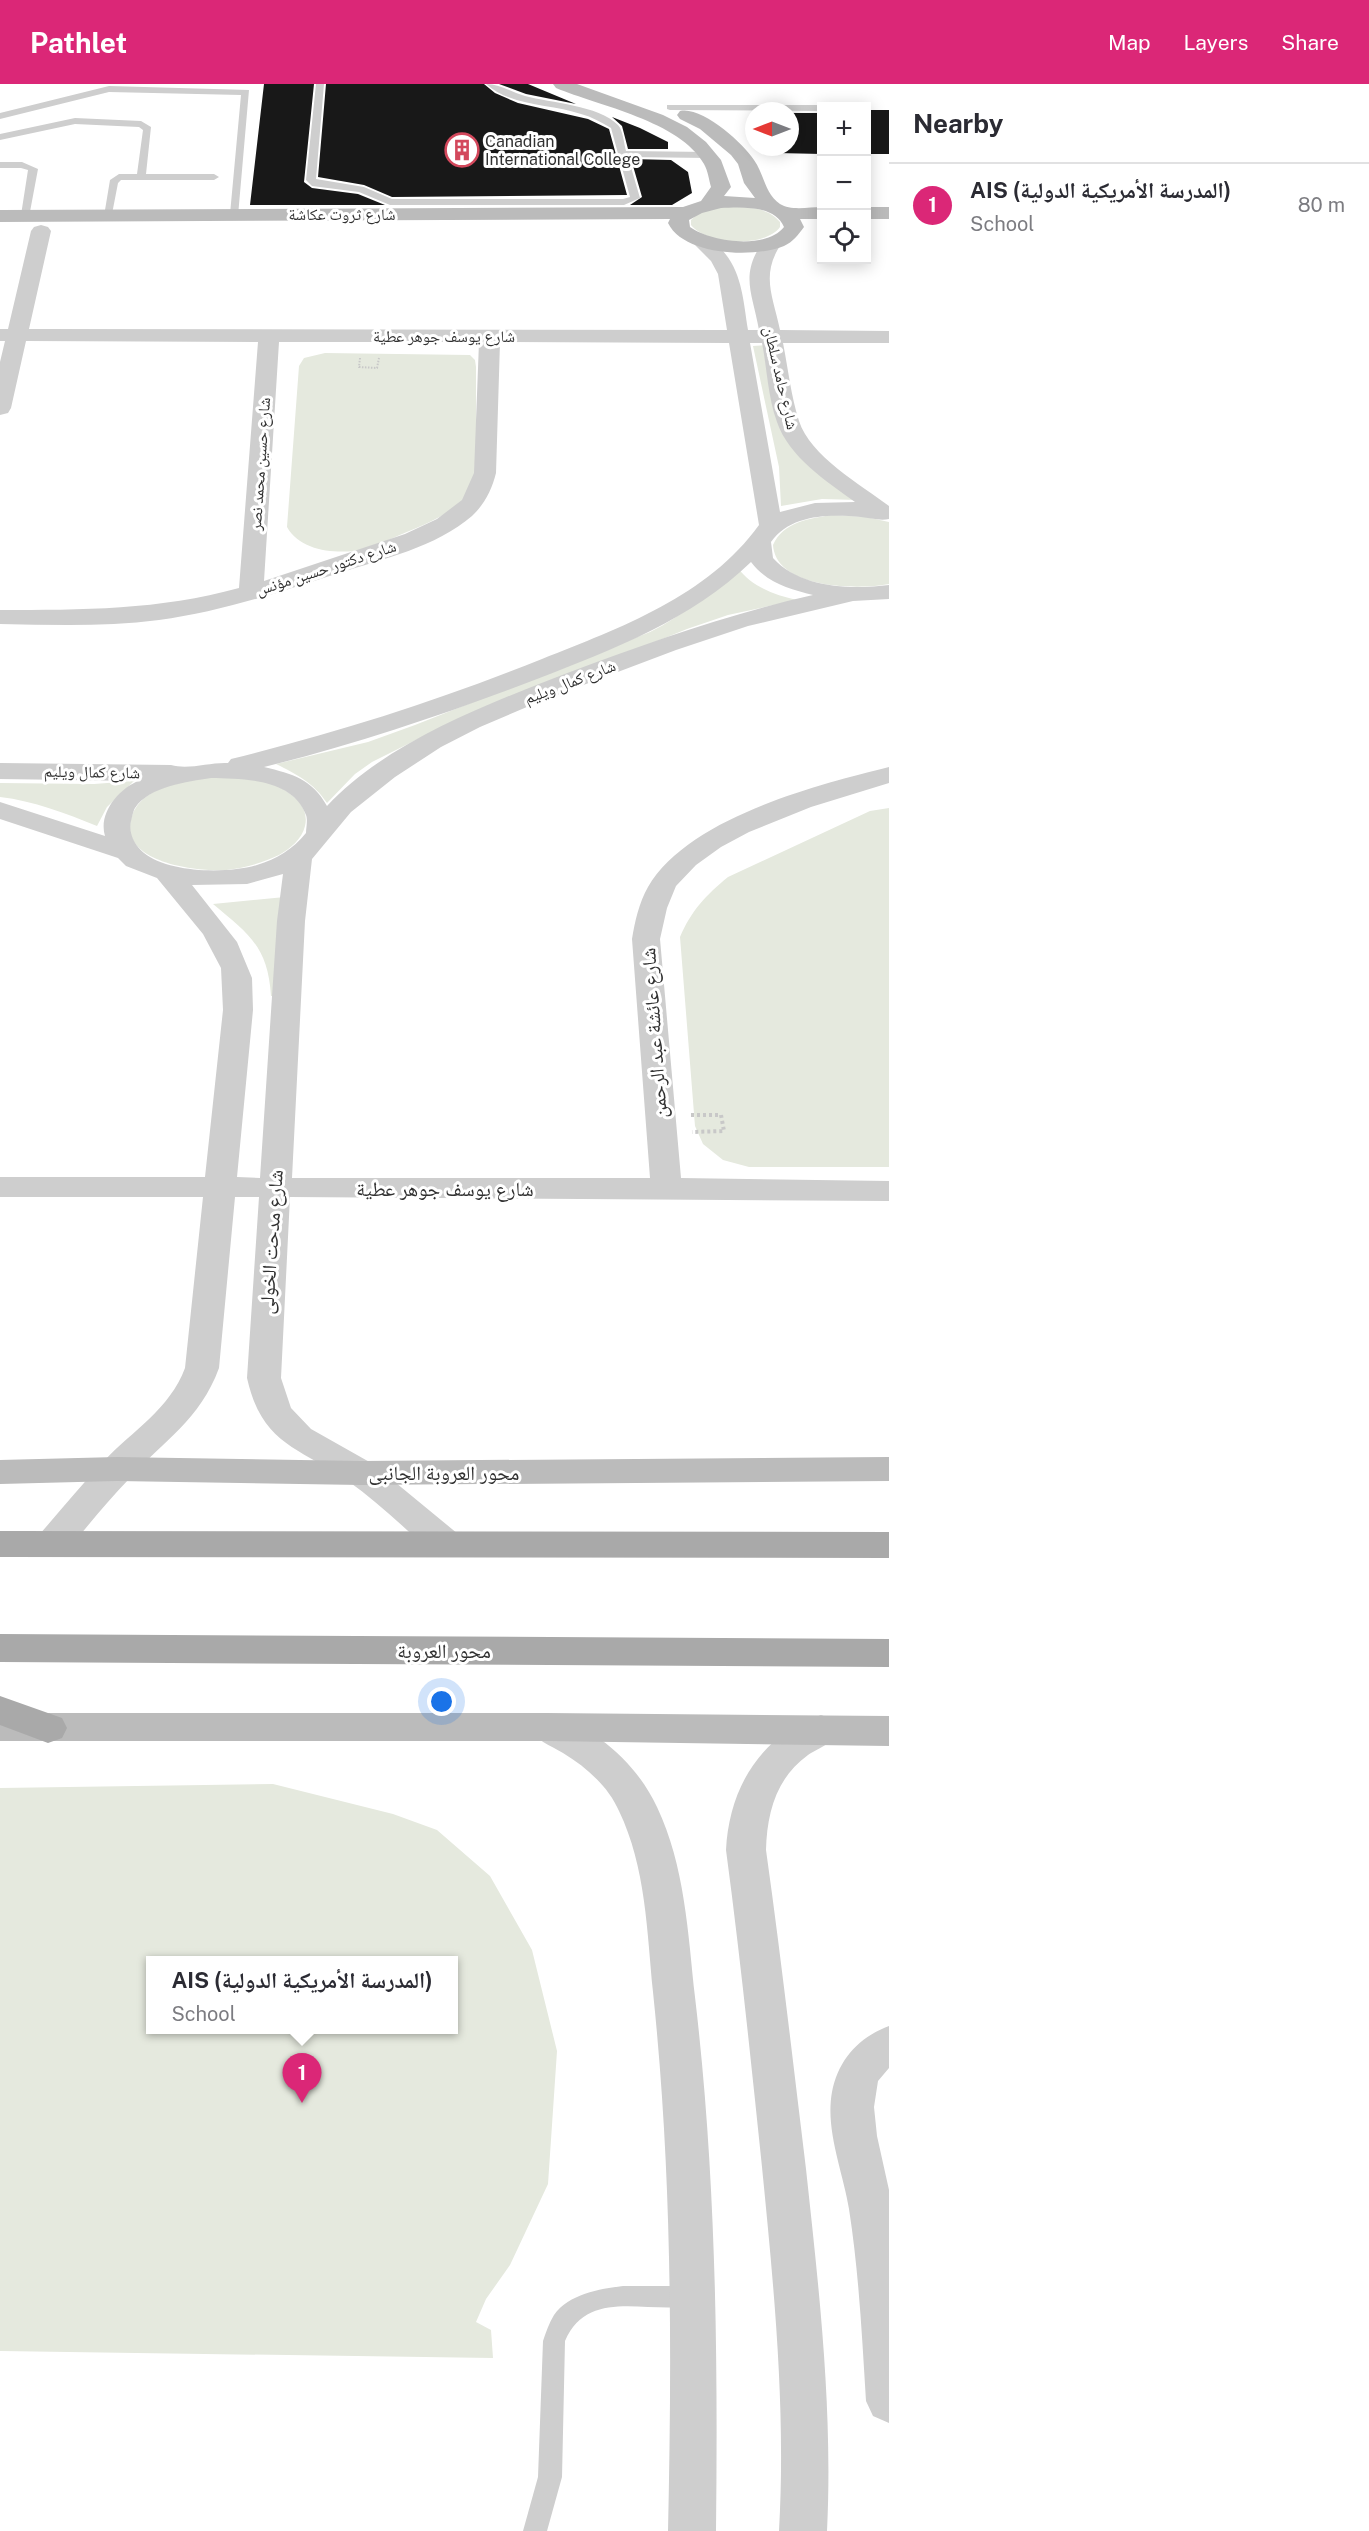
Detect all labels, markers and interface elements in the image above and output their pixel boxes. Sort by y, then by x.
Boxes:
text: Pathlet [30,26,127,59]
text: Map [1108,30,1151,55]
text: Layers [1184,30,1248,55]
text: Share [1281,30,1339,55]
north arrow [745,102,799,156]
map controls [817,102,871,264]
button: + [817,102,871,156]
text: Nearby [913,108,1003,139]
building icon: Canadian International College [444,132,480,168]
place label: Canadian International College [485,132,640,169]
button: − [817,156,871,210]
text: AIS (المدرسة الأمريكية الدولية) [970,177,1231,203]
text: 1 [928,193,937,217]
text: 80 m [1298,193,1345,217]
street label: شارع ثروت عكاشة [288,205,396,225]
button: locate [817,210,871,264]
text: School [970,212,1034,236]
street label: شارع حامد سلطان [759,325,802,432]
street label: شارع يوسف جوهر عطية [373,327,515,347]
street label: شارع حسين محمد نصر [246,397,275,532]
street label: شارع دكتور حسين مؤنس [254,536,399,601]
street label: شارع كمال ويليم [522,656,619,709]
street label: شارع كمال ويليم [44,762,140,783]
street label: شارع عائشة عبد الرحمن [636,947,673,1119]
street label: شارع مدحت الخولى [254,1169,289,1315]
street label: شارع يوسف جوهر عطية [356,1177,534,1202]
street label: محور العروبة الجانبى [369,1461,519,1485]
street label: محور العروبة [397,1639,491,1663]
your location [427,1687,456,1716]
popup [146,1956,458,2034]
text: AIS (المدرسة الأمريكية الدولية) [171,1967,433,1993]
text: School [171,2002,236,2026]
pin: 1 [282,2054,322,2103]

